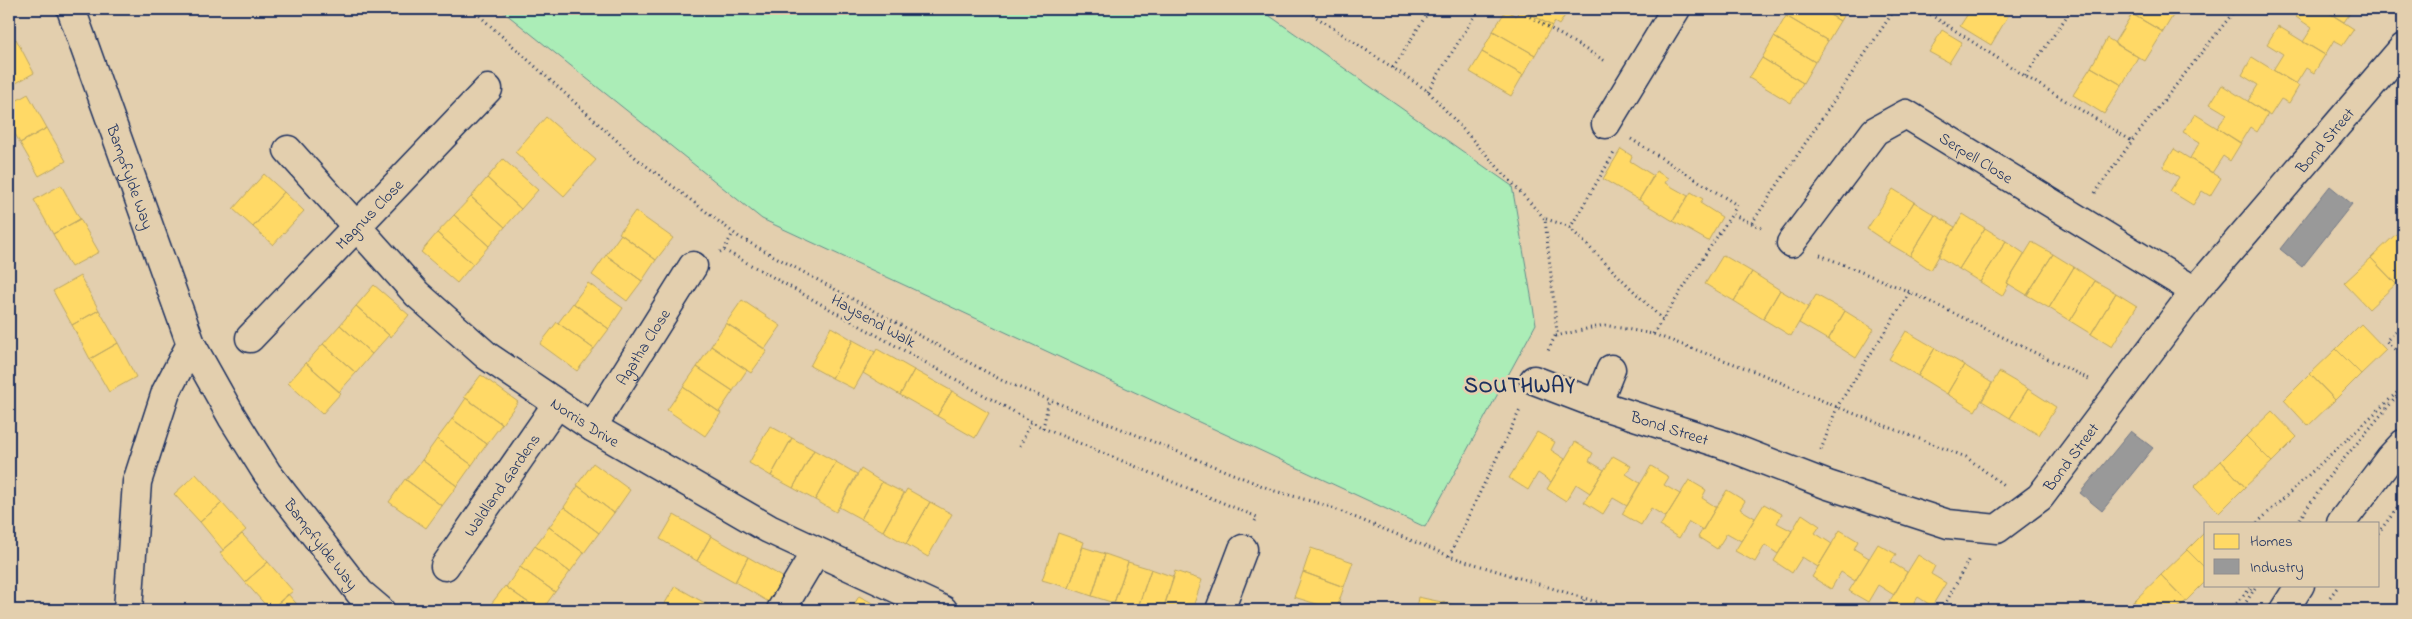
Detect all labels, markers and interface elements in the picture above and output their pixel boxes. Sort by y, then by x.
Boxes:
street label: Bond Street [2290,102,2361,180]
street label: Bampfylde Way [99,121,159,233]
street label: Serpell Close [1934,127,2018,191]
street label: Magnus Close [331,174,411,256]
street label: Haysend Walk [826,289,921,355]
street label: Agatha Close [611,304,678,391]
district label: SOUTHWAY [1464,372,1576,402]
street label: Norris Drive [545,392,624,455]
street label: Bond Street [1626,405,1712,453]
street label: Bond Street [2038,418,2106,498]
street label: Waldland Gardens [459,429,547,542]
street label: Bampfylde Way [276,493,363,596]
legend [2204,522,2380,586]
text: Homes [2250,531,2293,553]
text: Industry [2250,557,2304,580]

